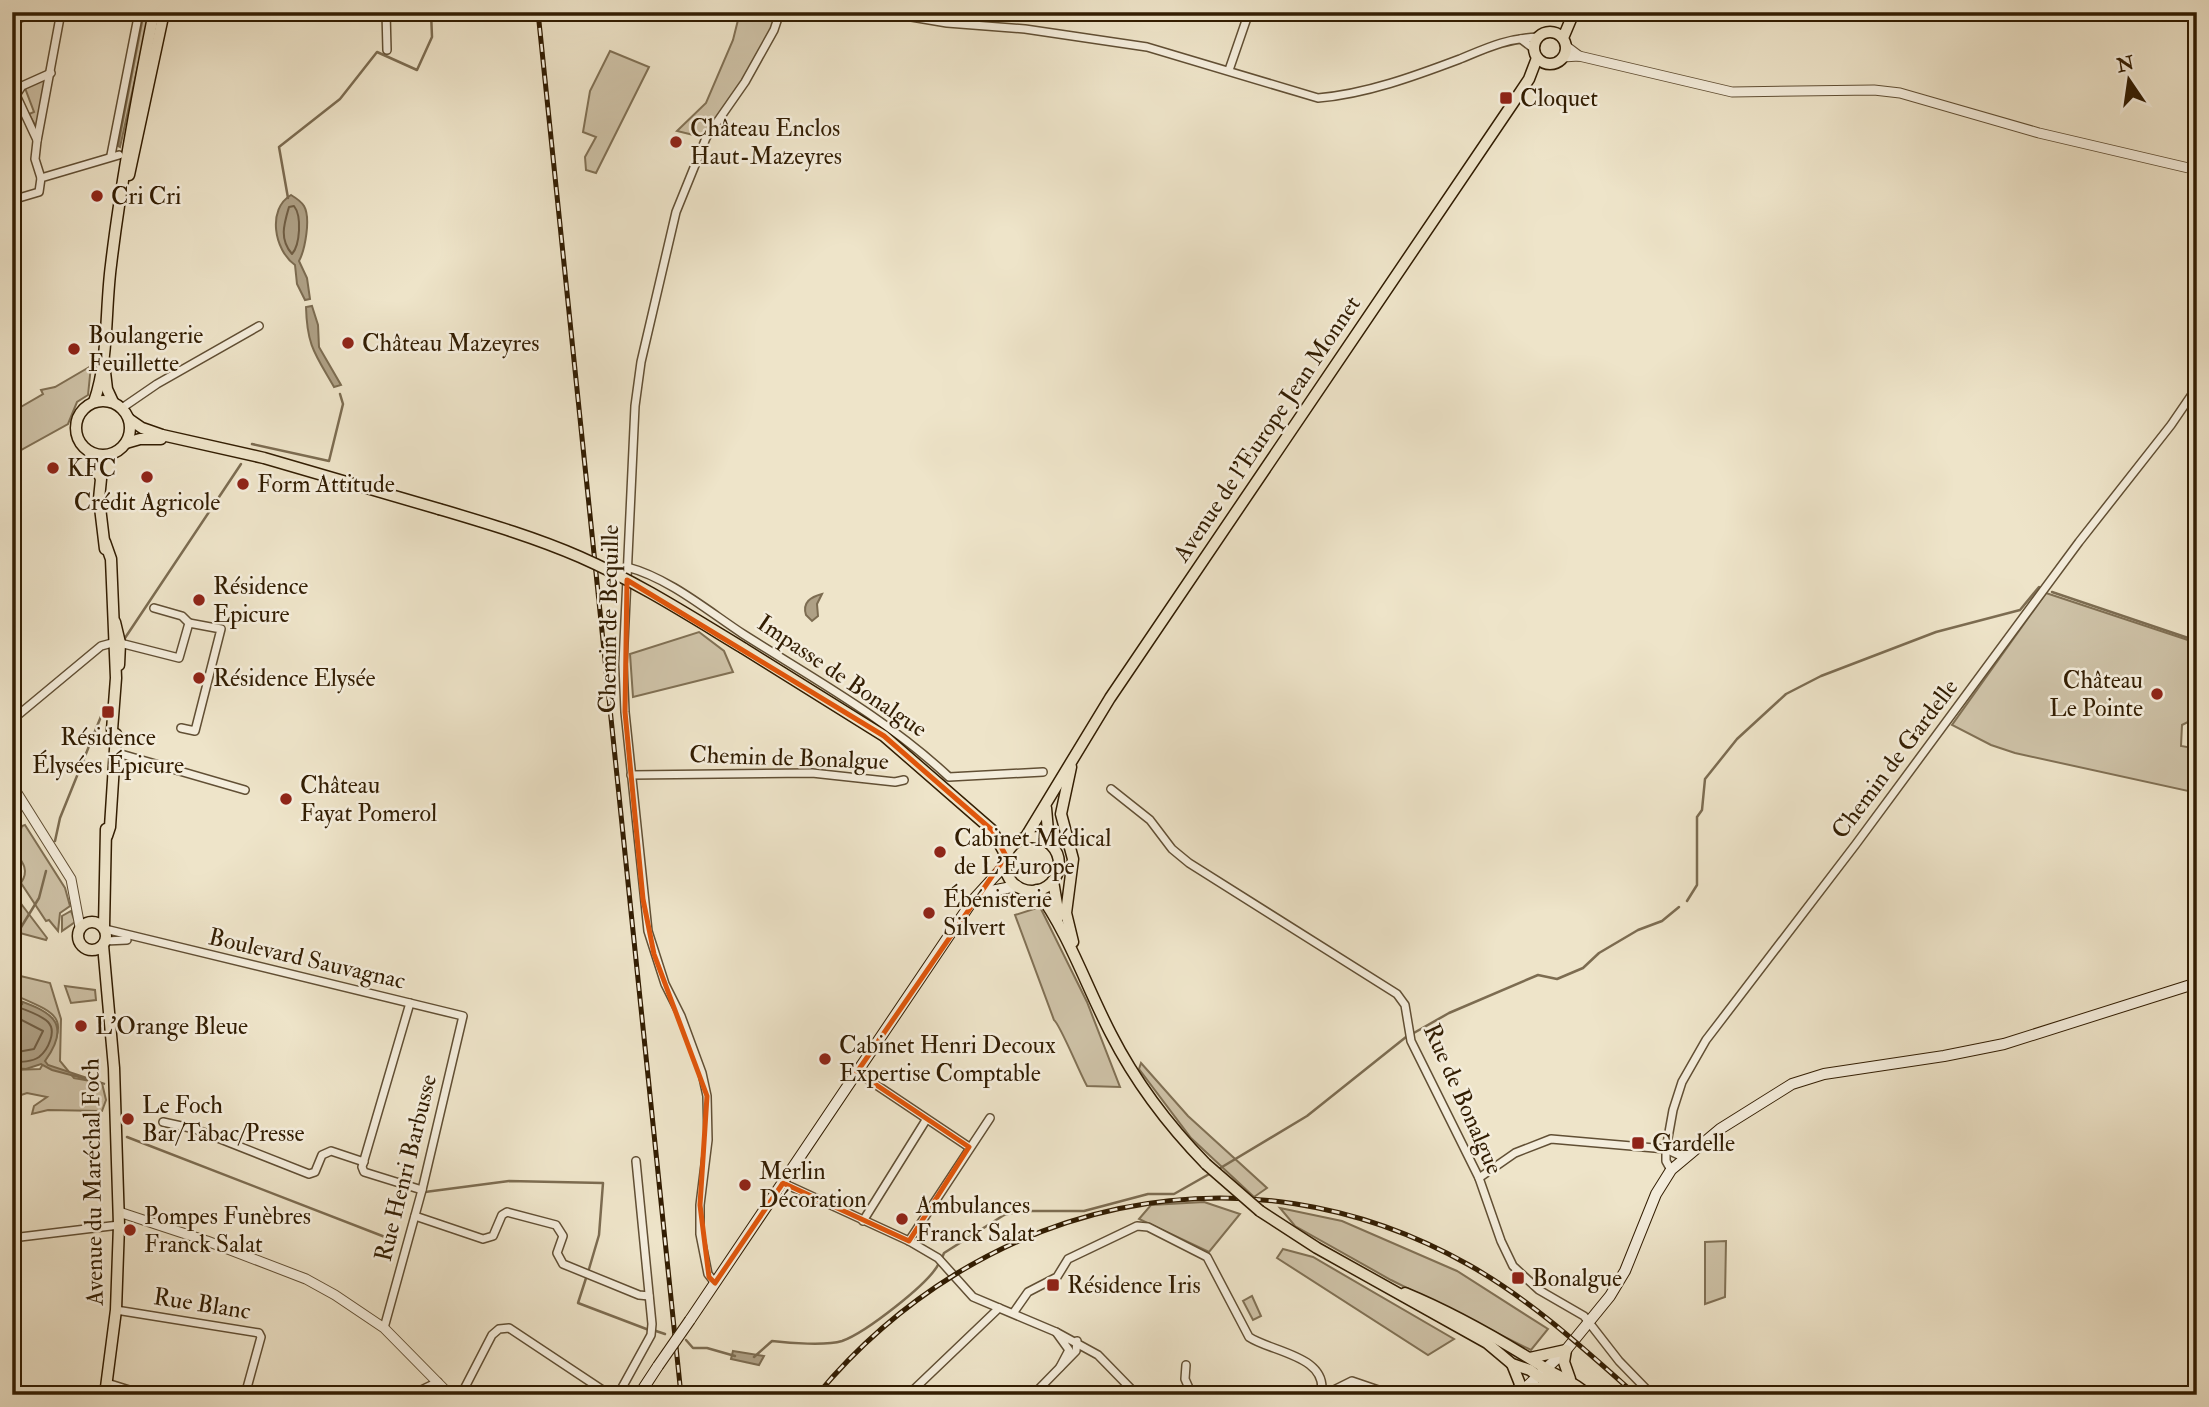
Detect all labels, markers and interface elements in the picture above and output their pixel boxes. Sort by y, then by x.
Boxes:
north arrow [2094,46,2164,116]
text: N [2113,51,2137,78]
place label: Cloquet [1520,83,1598,114]
marker: Cloquet [1498,90,1514,106]
place label: Château Enclos Haut-Mazeyres [690,113,842,172]
marker: Château Enclos Haut-Mazeyres [668,134,684,150]
place label: Cri Cri [111,181,181,212]
marker: Cri Cri [89,188,105,204]
street label: Avenue de l'Europe Jean Monnet [1166,290,1368,569]
place label: Boulangerie Feuillette [88,320,203,379]
place label: Château Mazeyres [362,328,539,359]
marker: Château Mazeyres [340,335,356,351]
marker: Boulangerie Feuillette [66,341,82,357]
place label: KFC [67,453,116,484]
marker: KFC [45,460,61,476]
marker: Crédit Agricole [139,469,155,485]
place label: Form Attitude [257,469,395,500]
marker: Form Attitude [235,476,251,492]
place label: Crédit Agricole [74,487,220,518]
street label: Chemin de Bequille [592,524,626,714]
place label: Résidence Epicure [213,571,308,630]
marker: Résidence Epicure [191,592,207,608]
street label: Impasse de Bonalgue [751,608,933,744]
place label: Résidence Elysée [213,663,376,694]
place label: Château Le Pointe [2049,665,2143,724]
marker: Résidence Elysée [191,670,207,686]
street label: Chemin de Gardelle [1825,673,1965,845]
marker: Château Le Pointe [2149,686,2165,702]
marker: Résidence Élysées Épicure [100,704,116,720]
place label: Résidence Élysées Épicure [32,722,184,781]
street label: Chemin de Bonalgue [689,739,889,777]
place label: Château Fayat Pomerol [300,770,437,829]
marker: Château Fayat Pomerol [278,791,294,807]
place label: Cabinet Médical de L'Europe [954,823,1111,882]
marker: Cabinet Médical de L'Europe [932,844,948,860]
place label: Ébénisterie Silvert [943,883,1052,943]
marker: Ébénisterie Silvert [921,905,937,921]
street label: Boulevard Sauvagnac [206,921,409,997]
place label: L'Orange Bleue [95,1011,248,1042]
marker: L'Orange Bleue [73,1018,89,1034]
street label: Rue de Bonalgue [1416,1019,1510,1179]
place label: Cabinet Henri Decoux Expertise Comptable [839,1030,1056,1089]
marker: Cabinet Henri Decoux Expertise Comptable [817,1051,833,1067]
street label: Avenue du Maréchal Foch [75,1058,111,1307]
street label: Rue Henri Barbusse [368,1071,444,1265]
place label: Le Foch Bar/Tabac/Presse [142,1090,305,1149]
marker: Le Foch Bar/Tabac/Presse [120,1111,136,1127]
place label: Gardelle [1652,1128,1735,1159]
marker: Gardelle [1630,1135,1646,1151]
place label: Merlin Décoration [759,1156,867,1215]
marker: Merlin Décoration [737,1177,753,1193]
place label: Ambulances Franck Salat [915,1190,1035,1249]
place label: Pompes Funèbres Franck Salat [144,1201,311,1260]
marker: Ambulances Franck Salat [894,1211,910,1227]
marker: Pompes Funèbres Franck Salat [122,1222,138,1238]
place label: Bonalgue [1532,1263,1622,1294]
place label: Résidence Iris [1067,1270,1201,1301]
marker: Bonalgue [1510,1270,1526,1286]
marker: Résidence Iris [1045,1277,1061,1293]
street label: Rue Blanc [151,1281,253,1327]

